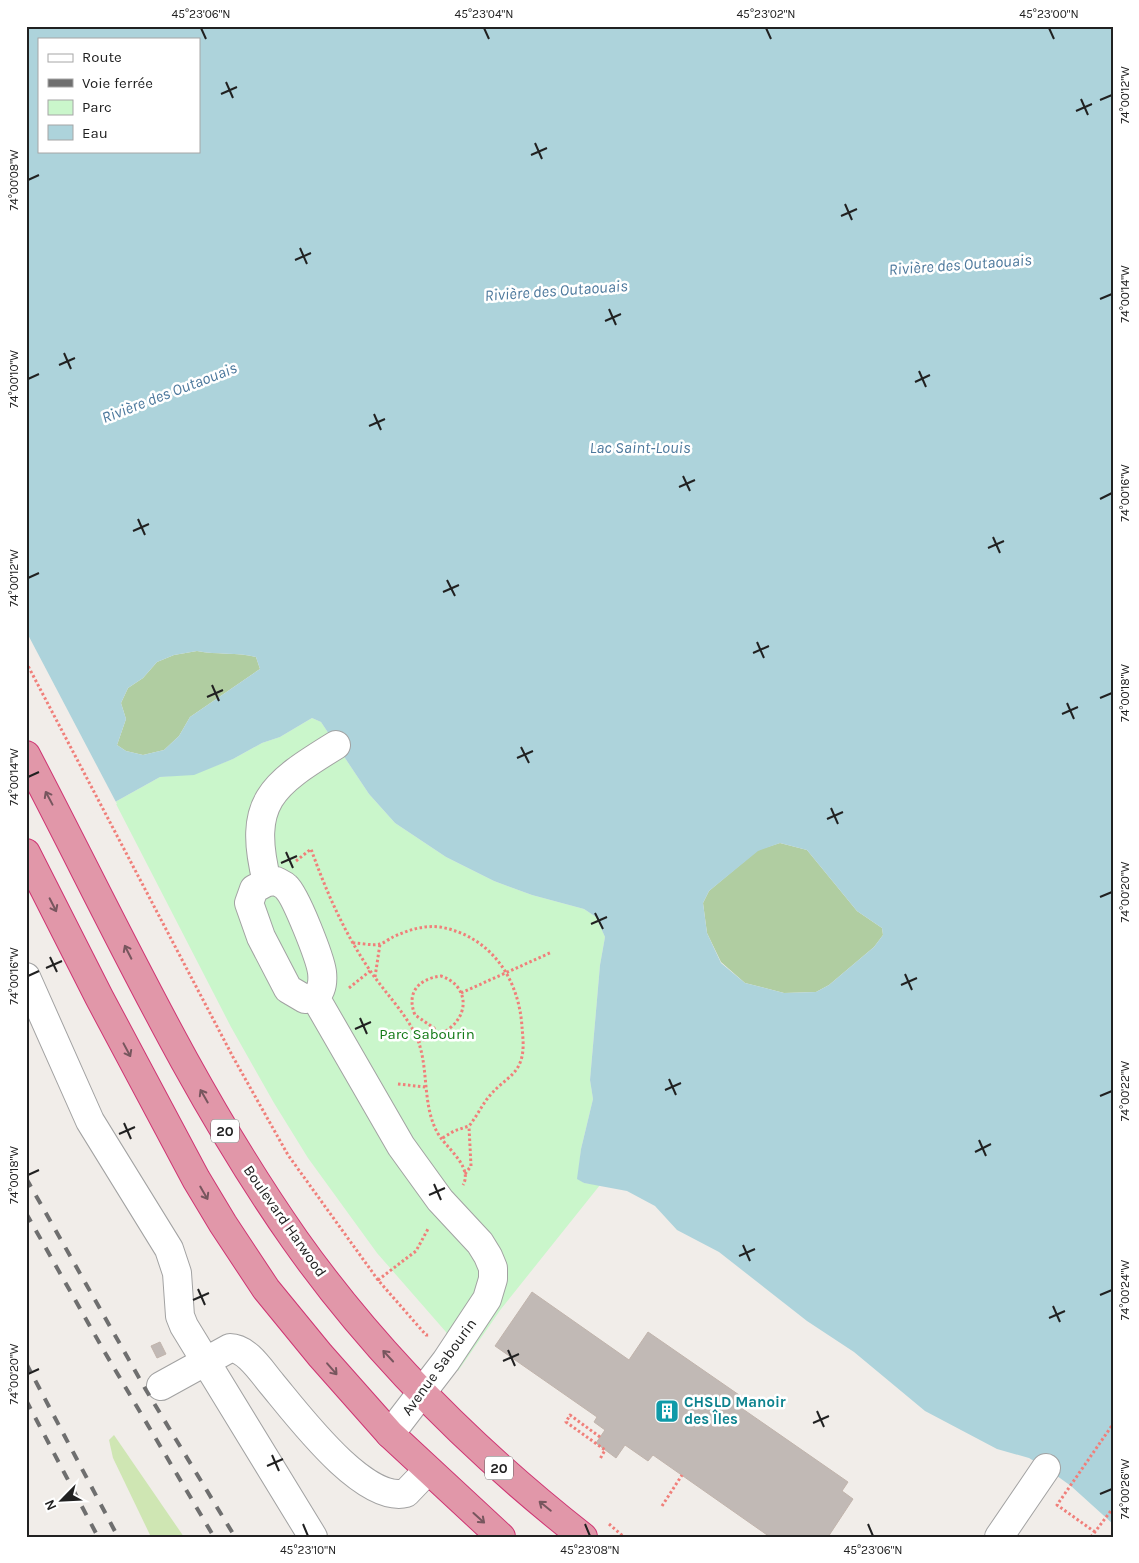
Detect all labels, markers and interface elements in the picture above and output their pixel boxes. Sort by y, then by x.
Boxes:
text: 45°23'06"N [171,7,231,21]
text: 45°23'04"N [455,7,513,21]
text: 45°23'02"N [736,7,796,21]
text: 45°23'00"N [1019,7,1079,21]
legend [38,38,200,152]
text: Route [82,48,122,66]
text: 74°00'12"W [1118,66,1132,124]
text: Voie ferrée [82,74,153,92]
text: Parc [82,98,112,116]
text: Eau [82,124,108,142]
text: 74°00'08"W [7,149,21,211]
water label: Rivière des Outaouais [888,250,1033,279]
text: 74°00'14"W [1118,265,1132,323]
water label: Rivière des Outaouais [484,276,629,305]
text: 74°00'10"W [7,350,21,408]
water label: Rivière des Outaouais [99,358,240,427]
water label: Lac Saint-Louis [589,438,691,457]
text: 74°00'16"W [1118,464,1132,522]
text: 74°00'12"W [7,549,21,607]
text: 74°00'18"W [1118,664,1132,722]
text: 74°00'14"W [7,748,21,806]
one-way arrow [44,790,54,805]
text: 74°00'20"W [1118,861,1132,922]
one-way arrow [48,898,58,913]
one-way arrow [123,945,132,960]
text: 74°00'16"W [7,947,21,1005]
park label: Parc Sabourin [379,1025,475,1043]
one-way arrow [123,1042,132,1057]
text: 74°00'22"W [1118,1060,1132,1121]
one-way arrow [199,1088,209,1103]
road number: 20 [211,1120,239,1142]
text: 74°00'18"W [7,1146,21,1204]
street label: Boulevard Harwood [240,1162,330,1280]
one-way arrow [200,1185,210,1199]
text: 74°00'24"W [1118,1260,1132,1320]
street label: Avenue Sabourin [398,1315,480,1419]
text: 74°00'20"W [7,1343,21,1404]
one-way arrow [382,1350,395,1362]
one-way arrow [327,1363,338,1376]
place label: CHSLD Manoir des Îles [684,1393,786,1428]
building icon: CHSLD Manoir des Îles [654,1398,680,1424]
road number: 20 [485,1456,513,1480]
text: 74°00'26"W [1118,1458,1132,1519]
north arrow [38,1476,88,1526]
text: N [41,1497,60,1513]
one-way arrow [539,1501,552,1512]
one-way arrow [473,1512,486,1523]
text: 45°23'10"N [280,1543,336,1557]
text: 45°23'08"N [560,1543,620,1557]
text: 45°23'06"N [843,1543,903,1557]

